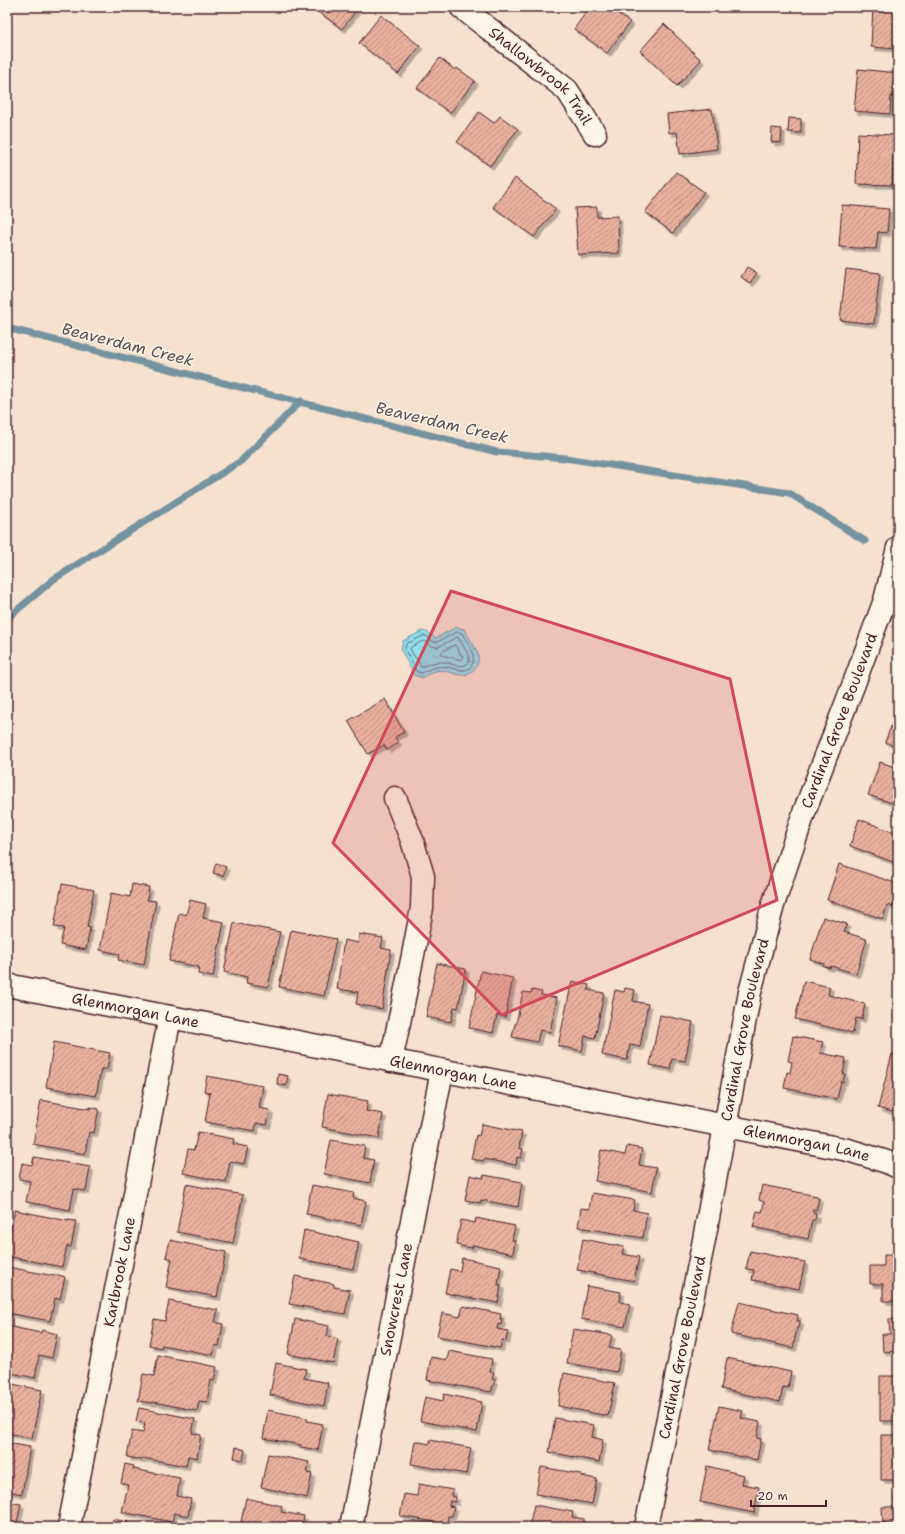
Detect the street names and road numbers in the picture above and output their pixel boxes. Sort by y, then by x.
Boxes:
street label: Shallowbrook Trail [485,22,597,129]
street label: Cardinal Grove Boulevard [797,630,882,811]
street label: Cardinal Grove Boulevard [716,936,774,1123]
street label: Glenmorgan Lane [70,988,201,1032]
street label: Glenmorgan Lane [388,1050,519,1095]
street label: Glenmorgan Lane [741,1120,873,1166]
street label: Karlbrook Lane [99,1215,140,1329]
street label: Snowcrest Lane [375,1241,417,1358]
street label: Cardinal Grove Boulevard [654,1254,711,1441]

